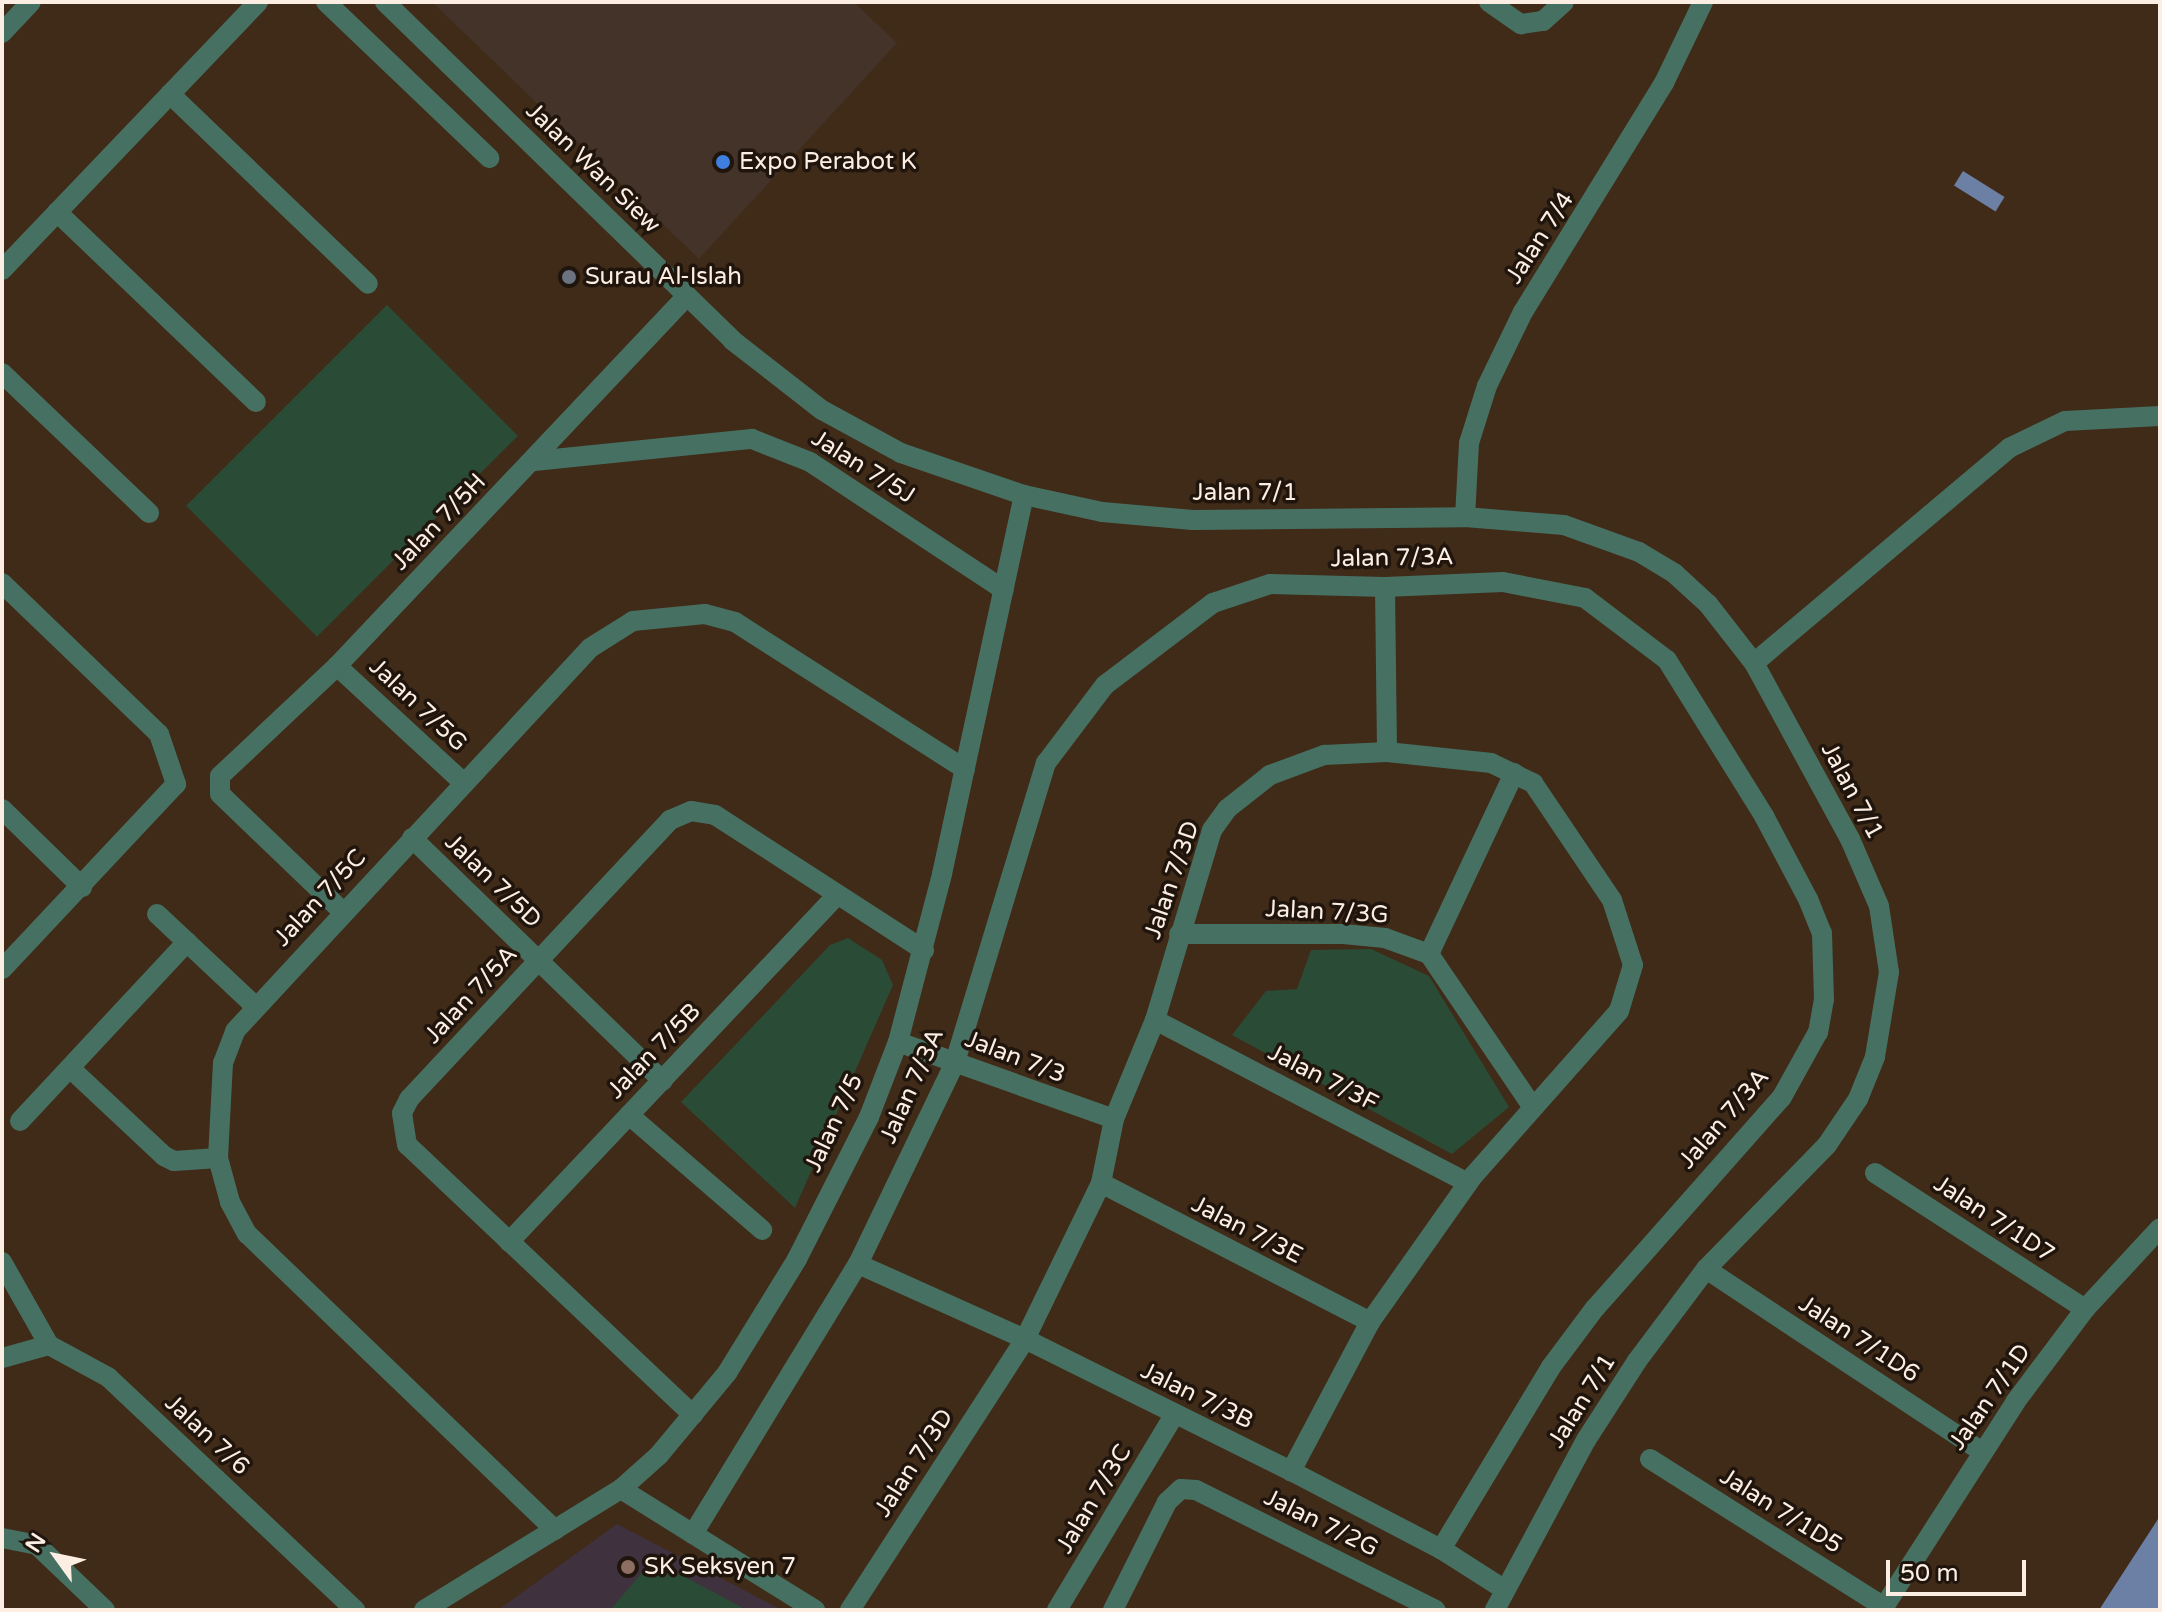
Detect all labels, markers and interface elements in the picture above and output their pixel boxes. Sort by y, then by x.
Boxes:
street label: Jalan Wan Siew [520,97,666,239]
place label: Expo Perabot K [739,148,916,176]
marker: Expo Perabot K [714,153,732,171]
street label: Jalan 7/4 [1500,187,1580,289]
place label: Surau Al-Islah [585,263,742,291]
marker: Surau Al-Islah [560,268,578,286]
street label: Jalan 7/5J [806,424,920,510]
street label: Jalan 7/5H [386,468,492,576]
street label: Jalan 7/1 [1192,479,1298,507]
street label: Jalan 7/3A [1330,543,1454,573]
street label: Jalan 7/5G [363,652,473,758]
street label: Jalan 7/1 [1815,738,1889,844]
street label: Jalan 7/3D [1138,817,1206,943]
street label: Jalan 7/5D [439,828,547,934]
street label: Jalan 7/5C [268,844,372,952]
street label: Jalan 7/3G [1265,894,1389,930]
street label: Jalan 7/5A [419,940,523,1050]
street label: Jalan 7/5B [601,997,707,1105]
street label: Jalan 7/3A [874,1024,950,1148]
street label: Jalan 7/3 [961,1025,1069,1089]
street label: Jalan 7/3F [1263,1038,1383,1118]
street label: Jalan 7/3A [1673,1063,1775,1175]
street label: Jalan 7/5 [799,1069,869,1177]
street label: Jalan 7/1D7 [1928,1169,2060,1269]
street label: Jalan 7/3E [1187,1190,1307,1270]
street label: Jalan 7/1D6 [1793,1289,1925,1389]
street label: Jalan 7/1D [1943,1338,2037,1456]
street label: Jalan 7/1 [1542,1349,1622,1453]
street label: Jalan 7/3B [1136,1356,1258,1436]
street label: Jalan 7/6 [159,1389,255,1481]
street label: Jalan 7/3D [868,1404,960,1522]
street label: Jalan 7/3C [1050,1439,1138,1559]
street label: Jalan 7/1D5 [1715,1462,1847,1560]
street label: Jalan 7/2G [1259,1483,1383,1563]
north arrow [16,1516,96,1596]
text: N [20,1528,52,1557]
scale bar [1890,1544,2030,1594]
place label: SK Seksyen 7 [644,1553,796,1581]
marker: SK Seksyen 7 [619,1558,637,1576]
text: 50 m [1900,1559,1958,1588]

